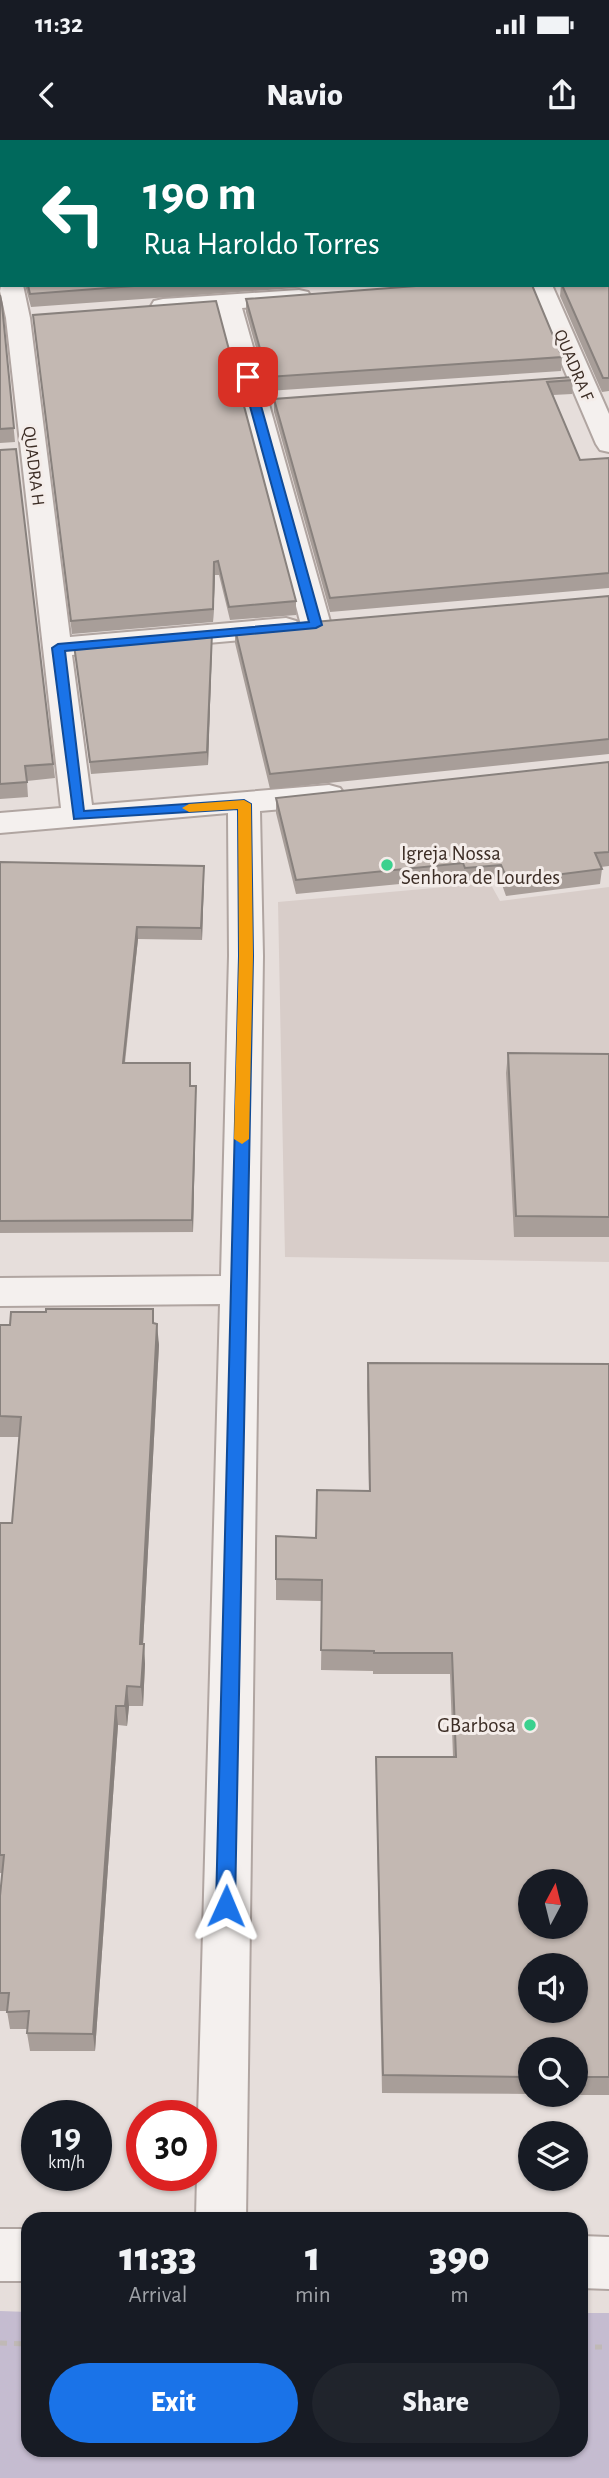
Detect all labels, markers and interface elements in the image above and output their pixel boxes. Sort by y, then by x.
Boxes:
text: 11:32 [35,11,83,37]
icon: back [28,76,66,114]
icon: share [543,76,581,114]
text: Navio [266,79,343,111]
icon: left [28,168,119,259]
text: 190 m [143,170,257,219]
text: Rua Haroldo Torres [143,228,380,260]
street label: QUADRA F [550,327,596,404]
pin [218,347,278,407]
icon: arrive [229,358,267,396]
street label: QUADRA H [19,425,47,507]
place label: Igreja Nossa Senhora de Lourdes [401,843,560,888]
marker: Igreja Nossa Senhora de Lourdes [379,857,395,873]
place label: GBarbosa [437,1715,516,1736]
marker: GBarbosa [522,1717,538,1733]
position arrow [189,1869,263,1943]
north arrow [518,1869,588,1939]
map controls [518,1869,588,2191]
button: sound [518,1953,588,2023]
button: search [518,2037,588,2107]
speed limit sign: 30 [126,2100,217,2191]
text: 19 [52,2119,81,2154]
button: layers [518,2121,588,2191]
text: km/h [48,2154,85,2172]
text: 11:33 [119,2236,197,2278]
text: 1 [305,2236,321,2278]
text: 390 [429,2236,490,2278]
text: Arrival [128,2284,188,2307]
text: min [295,2284,331,2307]
text: m [450,2284,469,2307]
button: Exit [49,2363,298,2443]
button: Share [312,2363,560,2443]

